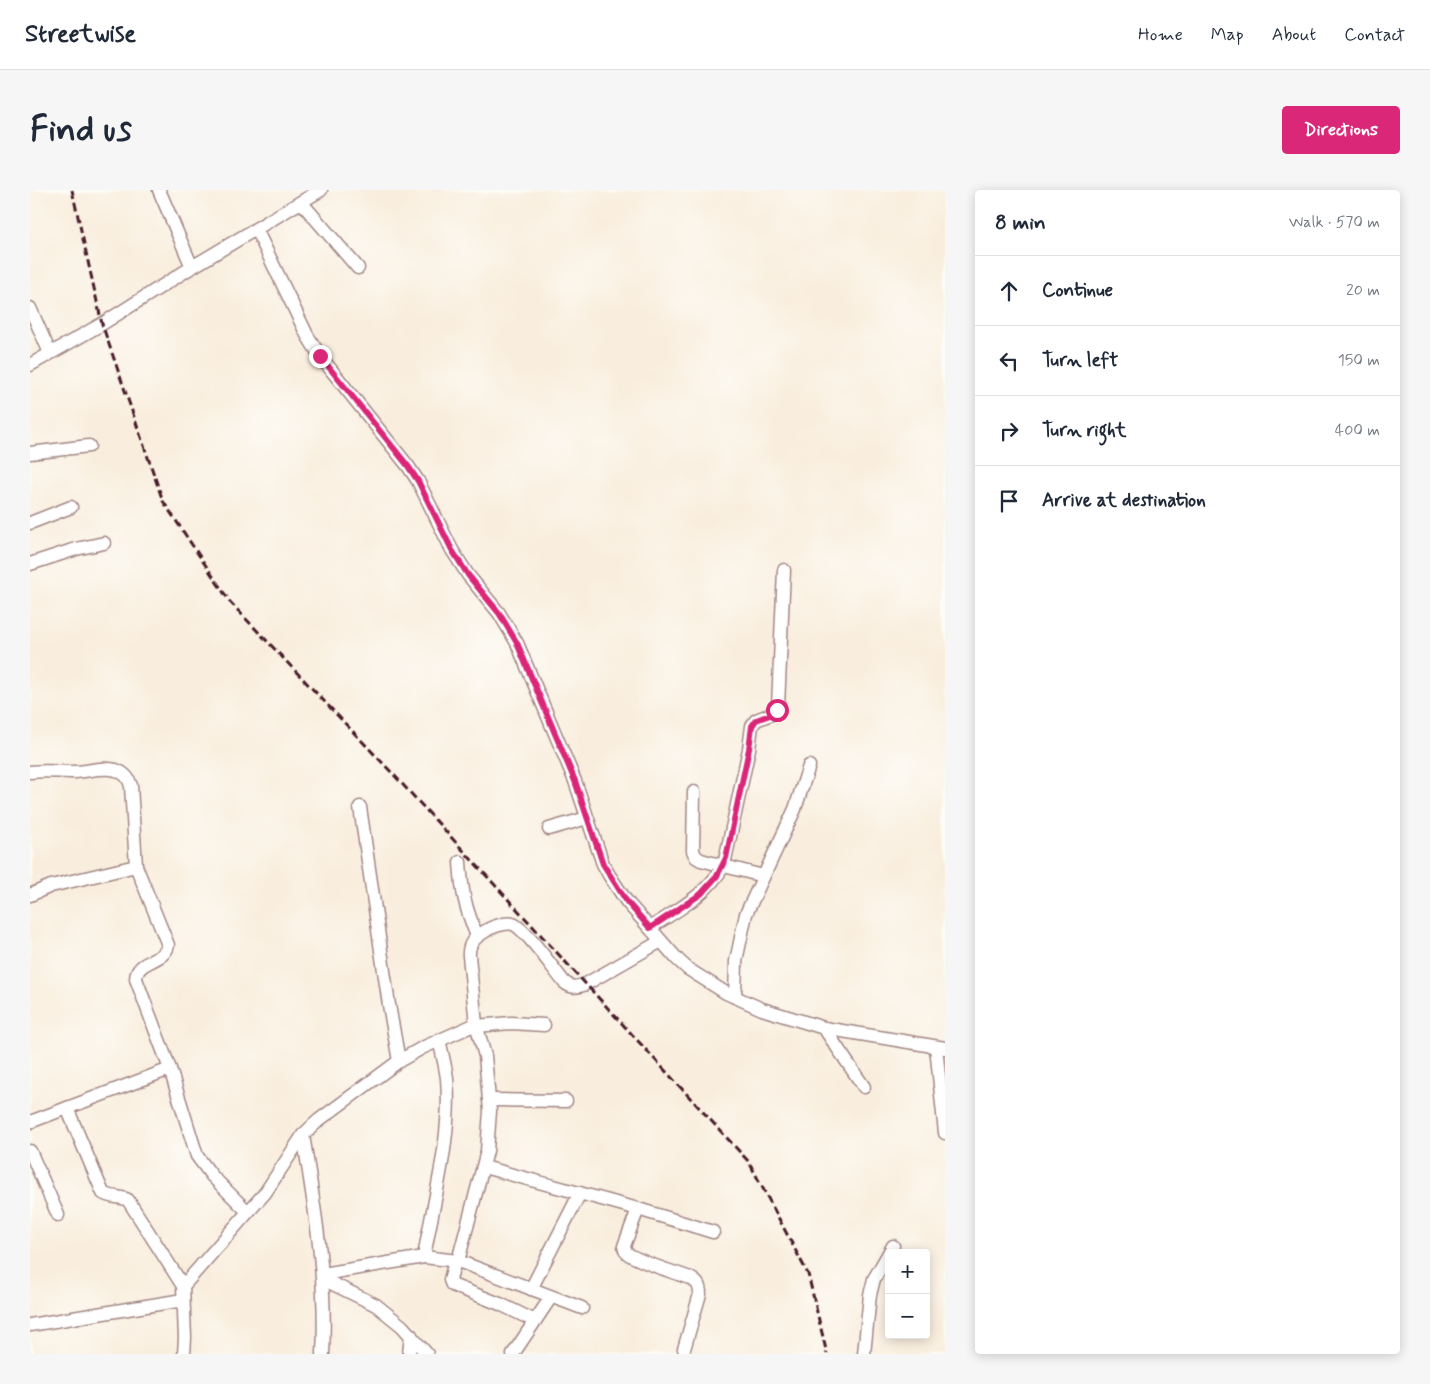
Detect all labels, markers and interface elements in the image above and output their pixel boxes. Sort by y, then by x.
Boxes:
text: Streetwise [25,19,136,50]
text: Home [1138,23,1183,47]
text: Map [1211,23,1244,47]
text: About [1272,23,1316,47]
text: Contact [1344,23,1405,47]
button: Directions [1282,106,1400,154]
text: Find us [30,107,132,153]
text: 8 min [995,209,1046,237]
text: Walk · 570 m [1289,212,1380,233]
icon: ahead [995,277,1023,305]
text: Continue [1042,278,1113,303]
text: 20 m [1346,280,1380,301]
route end [309,345,332,368]
icon: left [995,347,1023,375]
text: Turn left [1042,348,1118,373]
text: 150 m [1338,350,1380,371]
icon: right [995,417,1023,445]
text: Turn right [1042,418,1126,443]
text: 400 m [1335,420,1380,441]
icon: arrive [995,487,1023,515]
text: Arrive at destination [1042,488,1206,513]
route start [766,699,789,722]
map controls [885,1249,930,1339]
button: + [885,1249,930,1294]
button: − [885,1294,930,1339]

